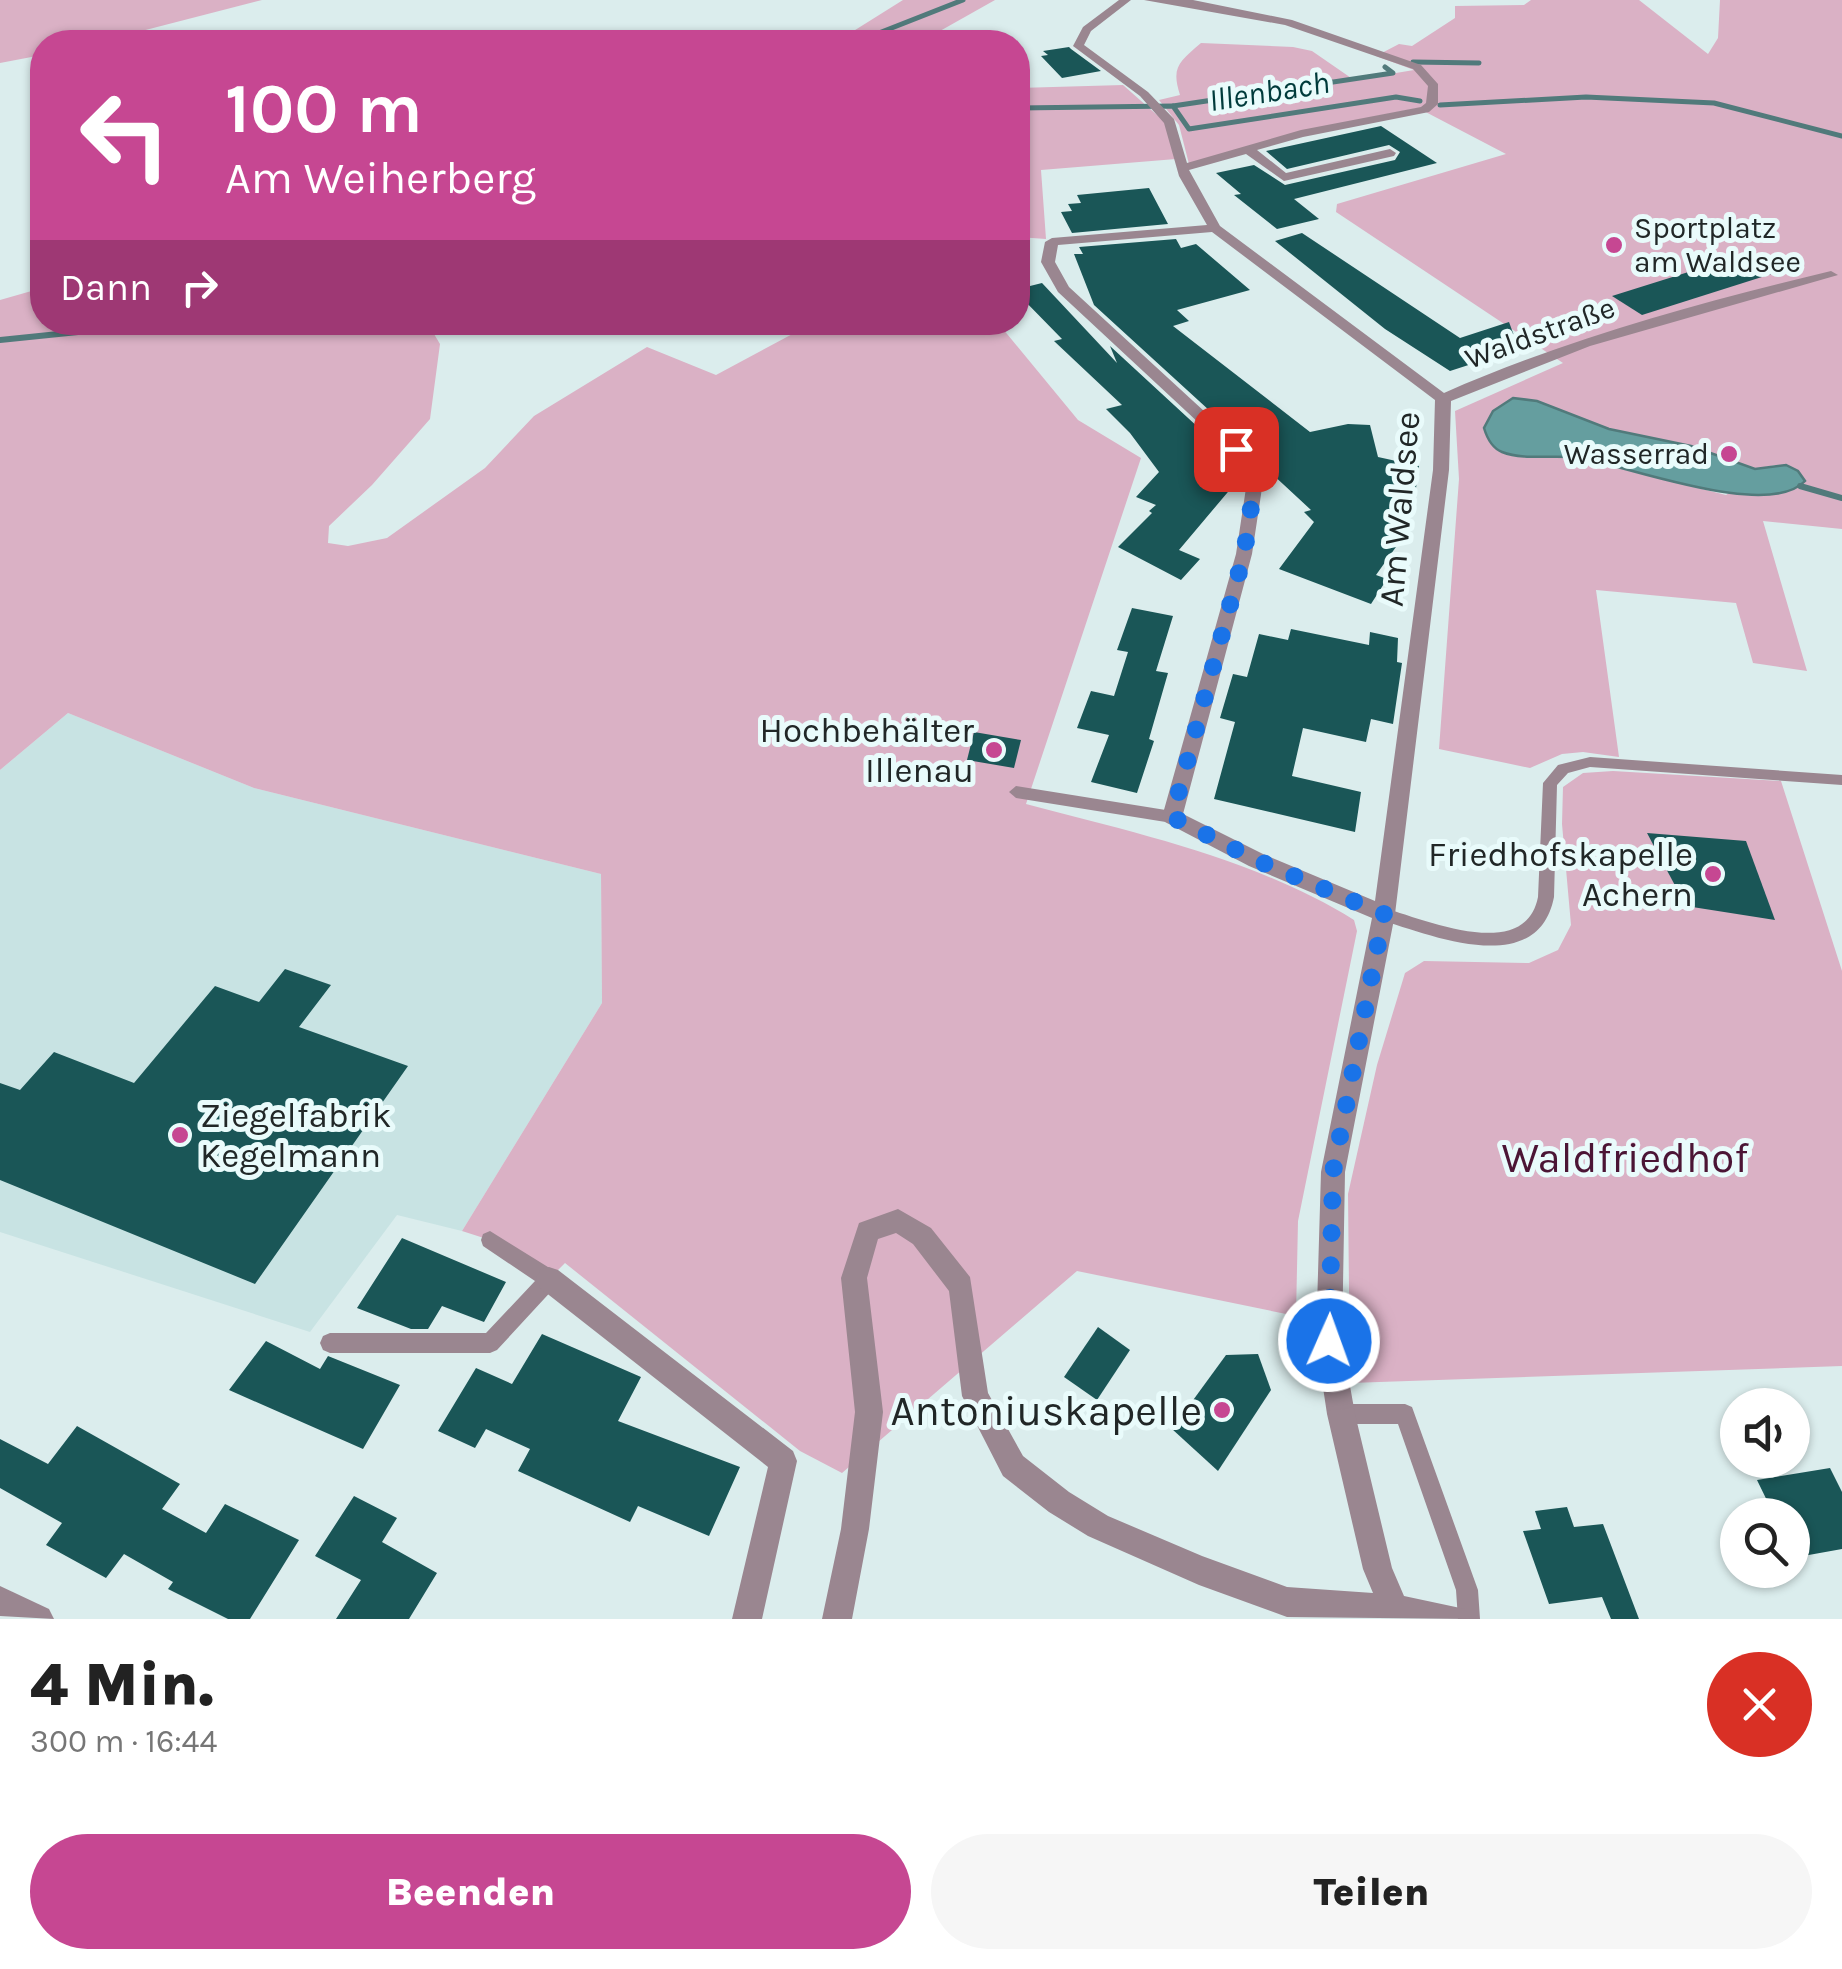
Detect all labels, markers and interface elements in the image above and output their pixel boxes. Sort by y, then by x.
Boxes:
water label: Illenbach [1206,64,1332,119]
text: 100 m [225,68,423,150]
icon: left [60,70,190,200]
text: Am Weiherberg [225,152,536,204]
place label: Sportplatz am Waldsee [1634,210,1801,280]
marker: Sportplatz am Waldsee [1603,234,1625,256]
icon: right [172,260,227,315]
text: Dann [60,265,152,310]
street label: Waldstraße [1460,289,1620,377]
pin [1194,407,1279,492]
street label: Am Waldsee [1371,410,1428,608]
icon: arrive [1209,422,1264,477]
place label: Wasserrad [1564,436,1709,472]
marker: Wasserrad [1718,443,1740,465]
place label: Hochbehälter Illenau [760,710,974,791]
marker: Hochbehälter Illenau [983,739,1005,761]
place label: Friedhofskapelle Achern [1428,834,1693,915]
marker: Friedhofskapelle Achern [1702,863,1724,885]
place label: Ziegelfabrik Kegelmann [200,1095,391,1176]
marker: Ziegelfabrik Kegelmann [169,1124,191,1146]
park label: Waldfriedhof [1501,1133,1749,1183]
position arrow [1277,1289,1381,1393]
place label: Antoniuskapelle [890,1386,1202,1436]
map controls [1720,1388,1810,1588]
button: sound [1720,1388,1810,1478]
marker: Antoniuskapelle [1211,1399,1233,1421]
button: search [1720,1498,1810,1588]
text: 4 Min. [30,1650,214,1720]
button: close [1707,1652,1812,1757]
text: 300 m · 16:44 [30,1723,217,1760]
button: Beenden [30,1834,911,1949]
button: Teilen [931,1834,1812,1949]

